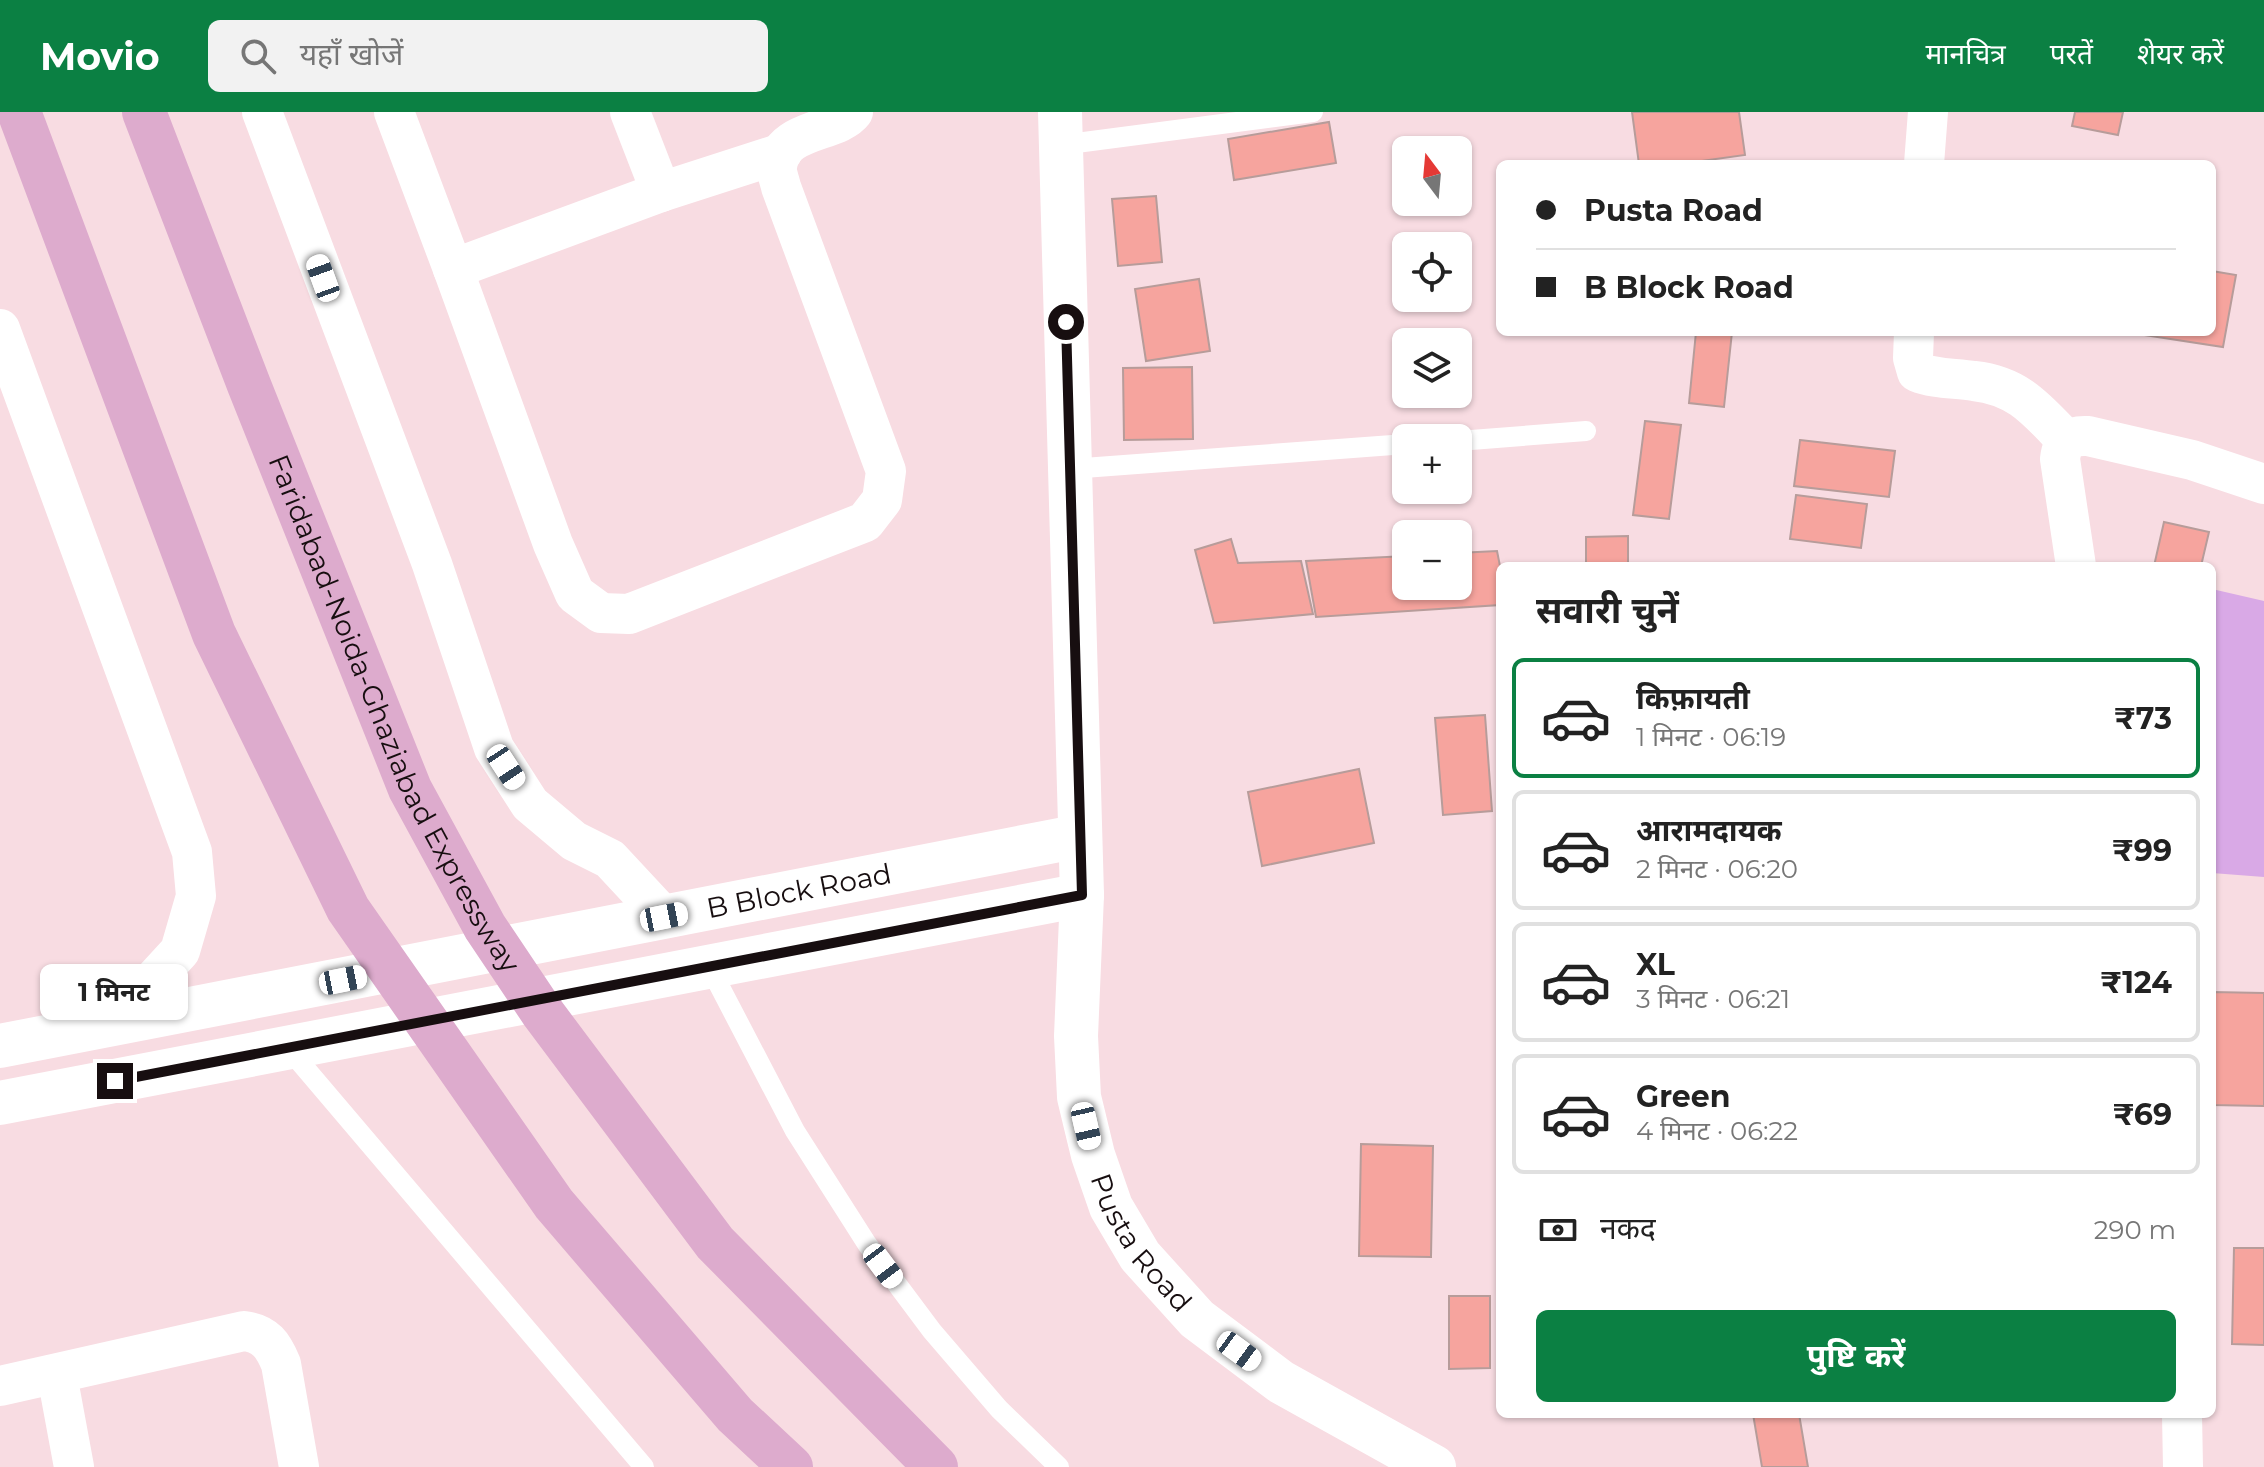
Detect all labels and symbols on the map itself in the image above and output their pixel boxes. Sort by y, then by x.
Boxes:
north arrow [1392,136,1472,216]
car [304,251,342,305]
route start [1048,304,1084,340]
street label: Faridabad-Noida-Ghaziabad Expressway [261,449,528,979]
car [483,740,529,794]
street label: B Block Road [704,856,894,925]
car [638,901,690,933]
car [317,964,369,996]
callout: 1 मिनट [41,965,189,1021]
route end [97,1063,133,1099]
car [1069,1100,1103,1152]
street label: Pusta Road [1084,1169,1199,1319]
car [859,1240,907,1292]
car [1213,1327,1265,1375]

